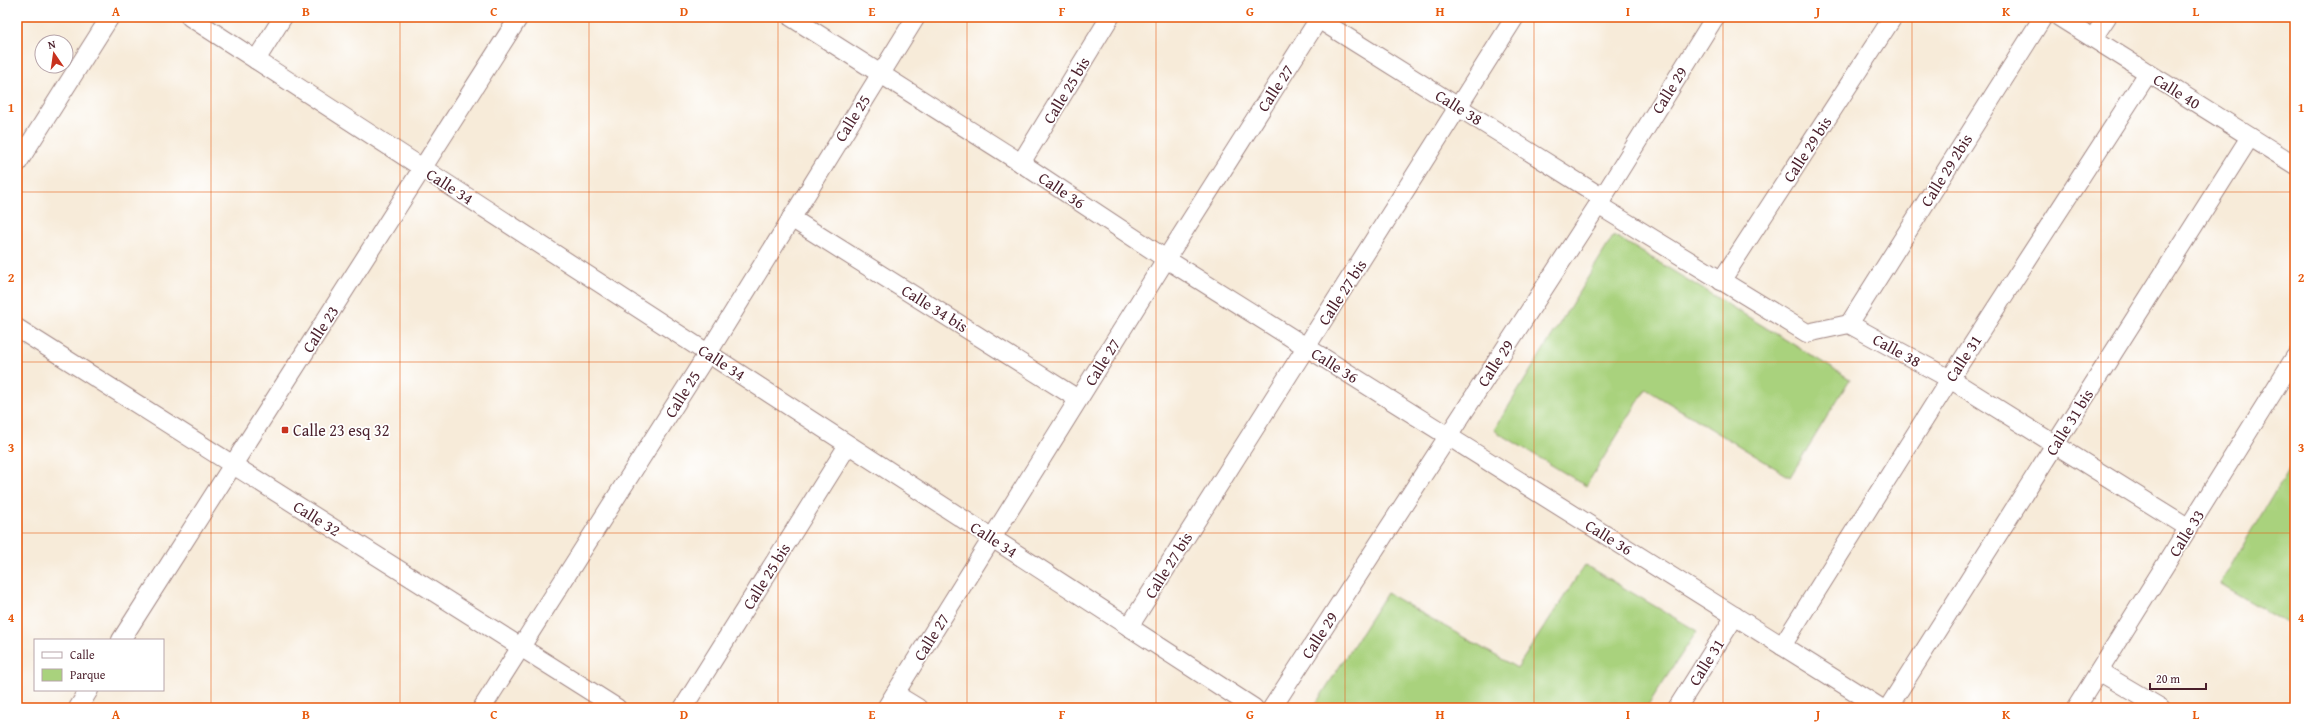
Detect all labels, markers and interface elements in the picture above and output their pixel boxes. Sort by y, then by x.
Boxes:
text: A [112,2,121,21]
text: B [302,2,310,21]
text: C [490,2,498,21]
text: D [680,2,688,21]
text: E [869,2,876,21]
text: F [1059,2,1066,21]
text: G [1246,2,1254,21]
text: H [1435,2,1445,21]
text: I [1626,2,1630,21]
text: J [1814,2,1821,21]
text: K [2002,2,2011,21]
text: L [2193,2,2200,21]
north arrow [34,34,74,74]
text: N [46,35,58,53]
street label: Calle 25 bis [1037,52,1095,128]
street label: Calle 27 [1251,60,1299,116]
street label: Calle 29 [1645,61,1693,118]
street label: Calle 40 [2149,67,2206,115]
street label: Calle 38 [1431,83,1488,131]
street label: Calle 25 [828,90,876,146]
text: 1 [8,98,14,117]
text: 1 [2298,98,2304,117]
street label: Calle 29 bis [1777,111,1837,187]
street label: Calle 29 2bis [1914,129,1978,211]
street label: Calle 34 [422,162,478,210]
street label: Calle 36 [1034,166,1090,215]
street label: Calle 27 bis [1312,254,1372,330]
text: 2 [8,268,15,287]
text: 2 [2298,268,2305,287]
street label: Calle 34 bis [897,278,973,338]
street label: Calle 23 [296,301,344,357]
street label: Calle 38 [1869,327,1926,373]
street label: Calle 31 [1939,330,1987,386]
street label: Calle 27 [1078,333,1126,390]
street label: Calle 29 [1471,335,1519,391]
street label: Calle 34 [694,338,750,386]
street label: Calle 36 [1307,341,1364,389]
street label: Calle 25 [658,366,706,422]
street label: Calle 31 bis [2039,384,2099,460]
place label: Calle 23 esq 32 [293,418,389,442]
marker: Calle 23 esq 32 [280,425,290,435]
text: 3 [8,438,14,457]
text: 3 [2298,438,2304,457]
street label: Calle 32 [289,494,345,542]
street label: Calle 33 [2162,505,2210,561]
street label: Calle 36 [1581,513,1638,561]
street label: Calle 34 [966,515,1022,563]
street label: Calle 27 bis [1138,527,1198,603]
street label: Calle 25 bis [736,538,796,614]
street label: Calle 29 [1295,607,1343,663]
text: 4 [8,608,15,627]
street label: Calle 27 [907,608,955,665]
text: 4 [2298,608,2305,627]
street label: Calle 31 [1682,634,1730,690]
legend [34,639,164,691]
text: Calle [70,646,95,663]
scale bar [2150,665,2206,691]
text: Parque [70,666,106,683]
text: 20 m [2156,670,2180,687]
text: A [112,705,121,724]
text: B [302,705,310,724]
text: C [490,705,498,724]
text: D [680,705,688,724]
text: E [869,705,876,724]
text: F [1059,705,1066,724]
text: G [1246,705,1254,724]
text: H [1435,705,1445,724]
text: I [1626,705,1630,724]
text: J [1814,705,1821,724]
text: K [2002,705,2011,724]
text: L [2193,705,2200,724]

